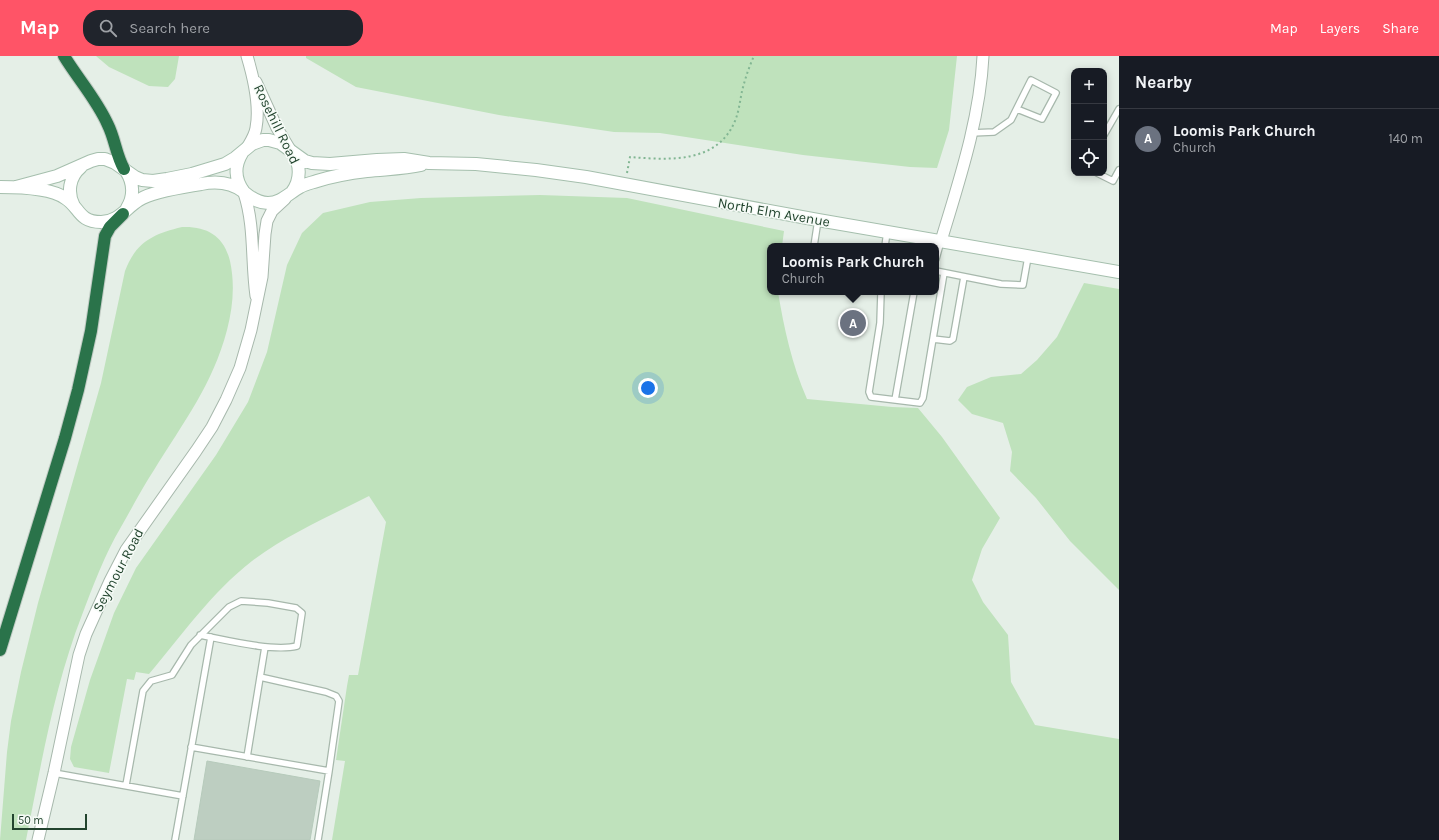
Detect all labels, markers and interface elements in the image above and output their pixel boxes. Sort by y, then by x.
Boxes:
search box [83,10,363,46]
text: Map [20,17,59,39]
icon: search [97,17,119,39]
text: Search here [129,19,210,37]
text: Map [1270,20,1298,37]
text: Layers [1320,20,1360,37]
text: Share [1382,20,1419,37]
map controls [1071,68,1107,176]
button: + [1071,68,1107,104]
text: Nearby [1135,72,1192,92]
street label: Rosehill Road [250,81,303,167]
button: − [1071,104,1107,140]
text: Loomis Park Church [1173,122,1316,140]
text: A [1144,131,1152,146]
text: 140 m [1388,131,1423,146]
button: locate [1071,140,1107,176]
text: Church [1173,140,1216,155]
street label: North Elm Avenue [716,194,831,231]
popup [767,243,939,295]
text: Loomis Park Church [782,253,924,271]
text: Church [782,271,825,286]
pin: A [840,308,866,338]
your location [638,378,658,398]
street label: Seymour Road [89,526,148,615]
scale bar [12,812,87,831]
text: 50 m [18,814,44,827]

